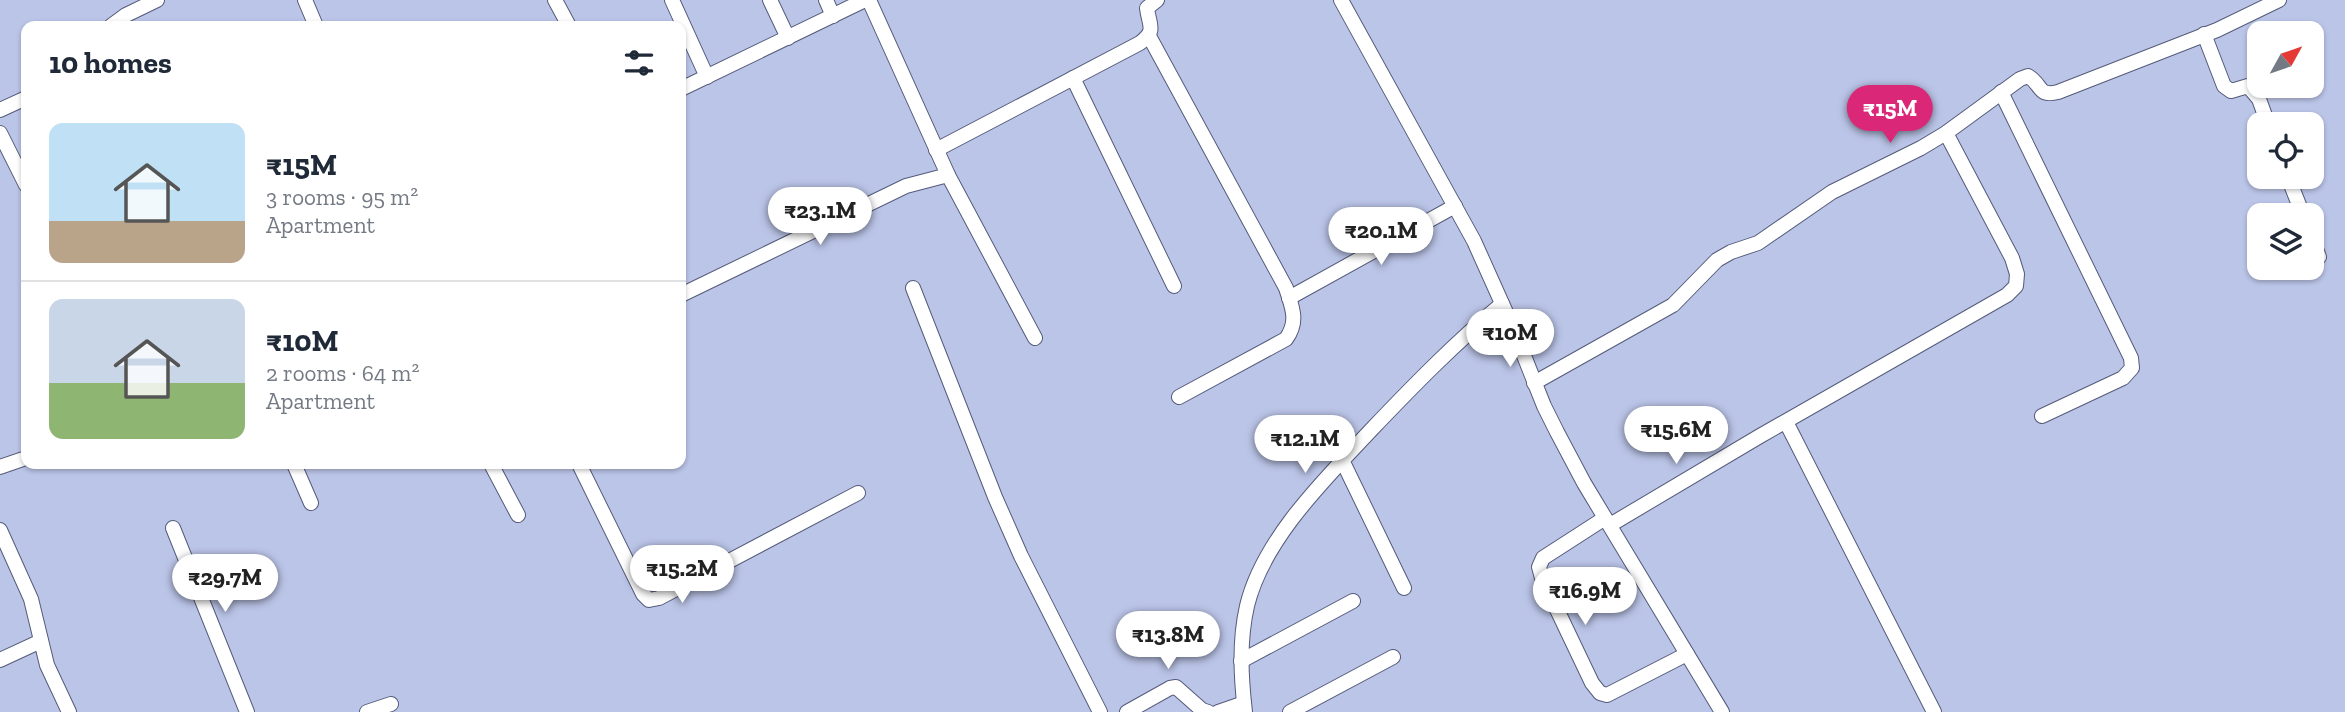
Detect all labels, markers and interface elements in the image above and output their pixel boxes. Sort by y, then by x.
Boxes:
north arrow [2247,21,2324,98]
map controls [2247,21,2324,280]
icon: filters [620,44,658,82]
text: 10 homes [49,45,172,81]
pin: ₹15M [1849,86,1931,145]
text: ₹15M [1863,94,1917,122]
button: locate [2247,112,2324,189]
text: ₹15M [266,147,337,183]
icon: home [105,151,189,235]
text: 3 rooms · 95 m² [266,183,418,211]
pin: ₹23.1M [763,188,877,247]
text: ₹23.1M [784,196,856,224]
button: layers [2247,203,2324,280]
pin: ₹20.1M [1324,208,1438,267]
text: Apartment [266,211,375,239]
text: ₹20.1M [1344,216,1418,244]
pin: ₹10M [1469,310,1551,369]
text: ₹10M [1482,318,1538,346]
text: ₹10M [266,323,339,359]
icon: home [105,327,189,411]
text: 2 rooms · 64 m² [266,359,419,387]
text: Apartment [266,387,375,415]
pin: ₹15.6M [1619,406,1733,466]
text: ₹15.6M [1640,415,1712,443]
pin: ₹12.1M [1248,416,1362,475]
text: ₹12.1M [1270,424,1340,452]
pin: ₹15.2M [625,546,739,605]
pin: ₹29.7M [168,554,282,614]
text: ₹15.2M [646,554,718,582]
text: ₹29.7M [188,563,262,591]
pin: ₹16.9M [1528,568,1642,627]
text: ₹16.9M [1549,576,1621,604]
pin: ₹13.8M [1111,612,1225,671]
text: ₹13.8M [1132,620,1204,648]

